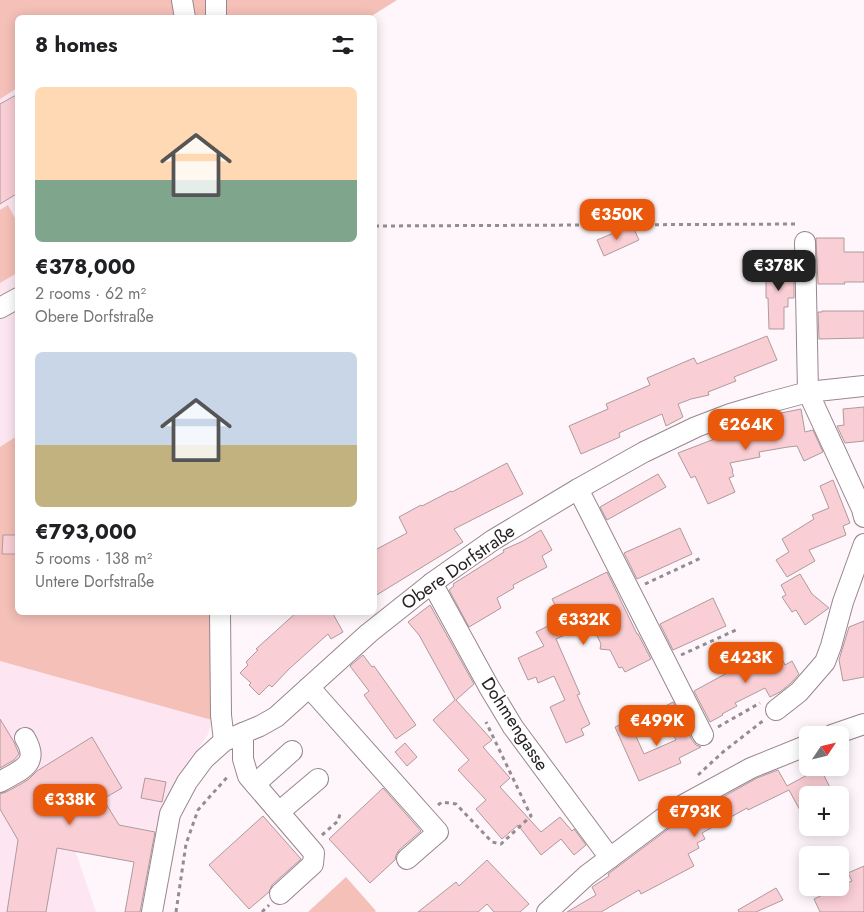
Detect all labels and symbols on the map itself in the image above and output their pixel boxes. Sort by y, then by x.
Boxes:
pin: €350K [582,198,652,241]
pin: €378K [744,250,814,292]
pin: €264K [711,408,781,451]
street label: Obere Dorfstraße [396,518,520,616]
pin: €332K [549,604,619,646]
pin: €423K [711,642,781,684]
street label: Dohmengasse [475,672,555,776]
pin: €499K [622,704,692,747]
north arrow [799,726,849,776]
pin: €338K [35,784,105,826]
pin: €793K [660,796,730,838]

